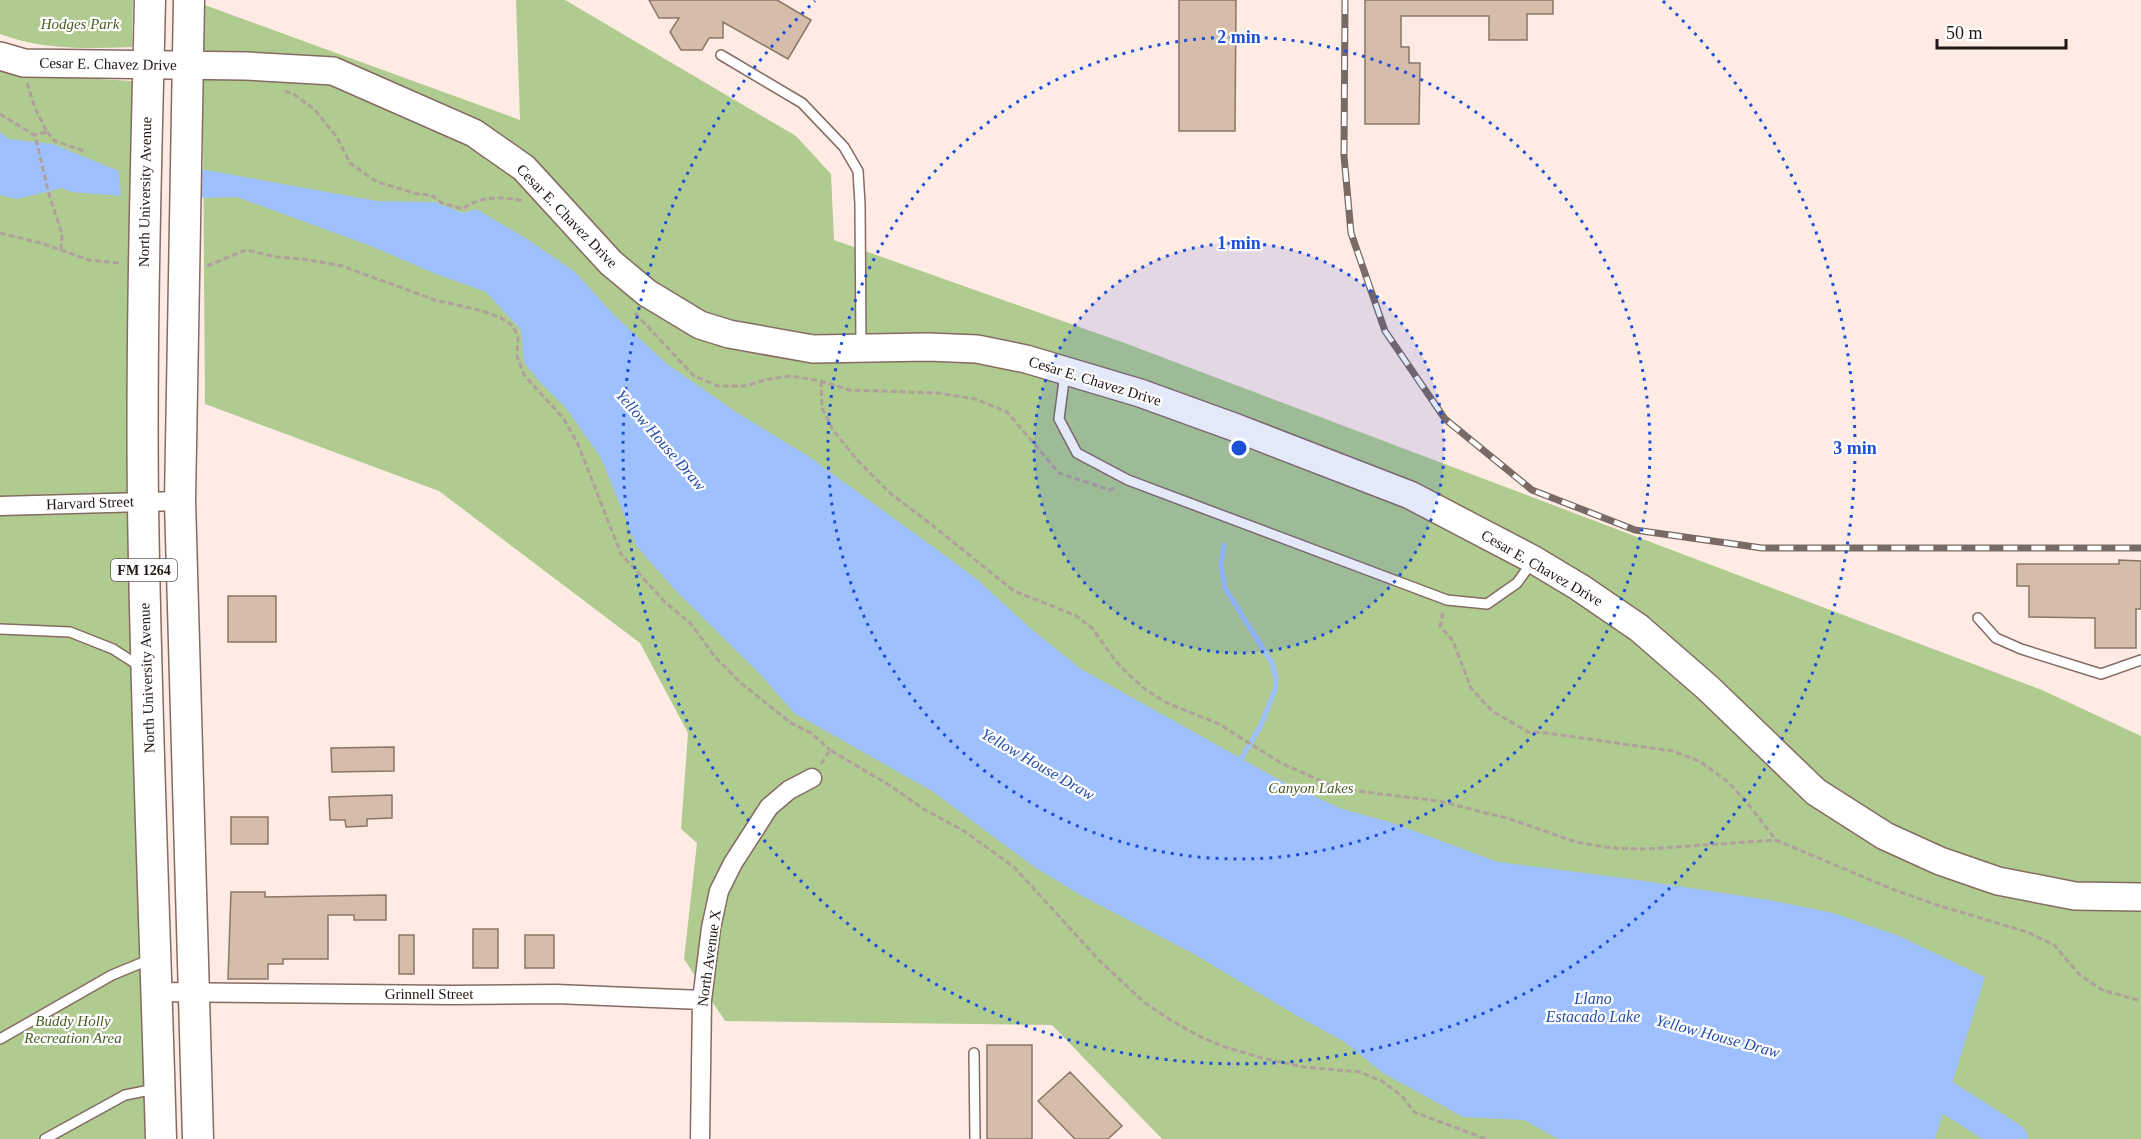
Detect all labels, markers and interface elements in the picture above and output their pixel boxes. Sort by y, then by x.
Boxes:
scale bar [1937,12,2066,50]
park label: Hodges Park [40,16,120,32]
text: 50 m [1946,23,1983,43]
text: 2 min [1217,27,1261,47]
street label: Cesar E. Chavez Drive [39,55,177,73]
street label: North University Avenue [136,116,154,267]
street label: Cesar E. Chavez Drive [514,161,621,271]
text: 1 min [1217,233,1261,253]
street label: Cesar E. Chavez Drive [1027,353,1163,409]
water label: Yellow House Draw [613,386,709,494]
centre of rings [1229,438,1249,458]
text: 3 min [1833,438,1877,458]
street label: Harvard Street [46,493,135,513]
street label: Cesar E. Chavez Drive [1478,527,1606,609]
road number: FM 1264 [111,559,177,581]
street label: North University Avenue [136,602,158,753]
water label: Yellow House Draw [979,725,1098,803]
park label: Canyon Lakes [1268,780,1354,796]
street label: North Avenue X [694,908,724,1008]
street label: Grinnell Street [385,986,474,1002]
water label: Llano Estacado Lake [1545,990,1640,1025]
water label: Yellow House Draw [1654,1011,1782,1061]
park label: Buddy Holly Recreation Area [23,1013,122,1046]

